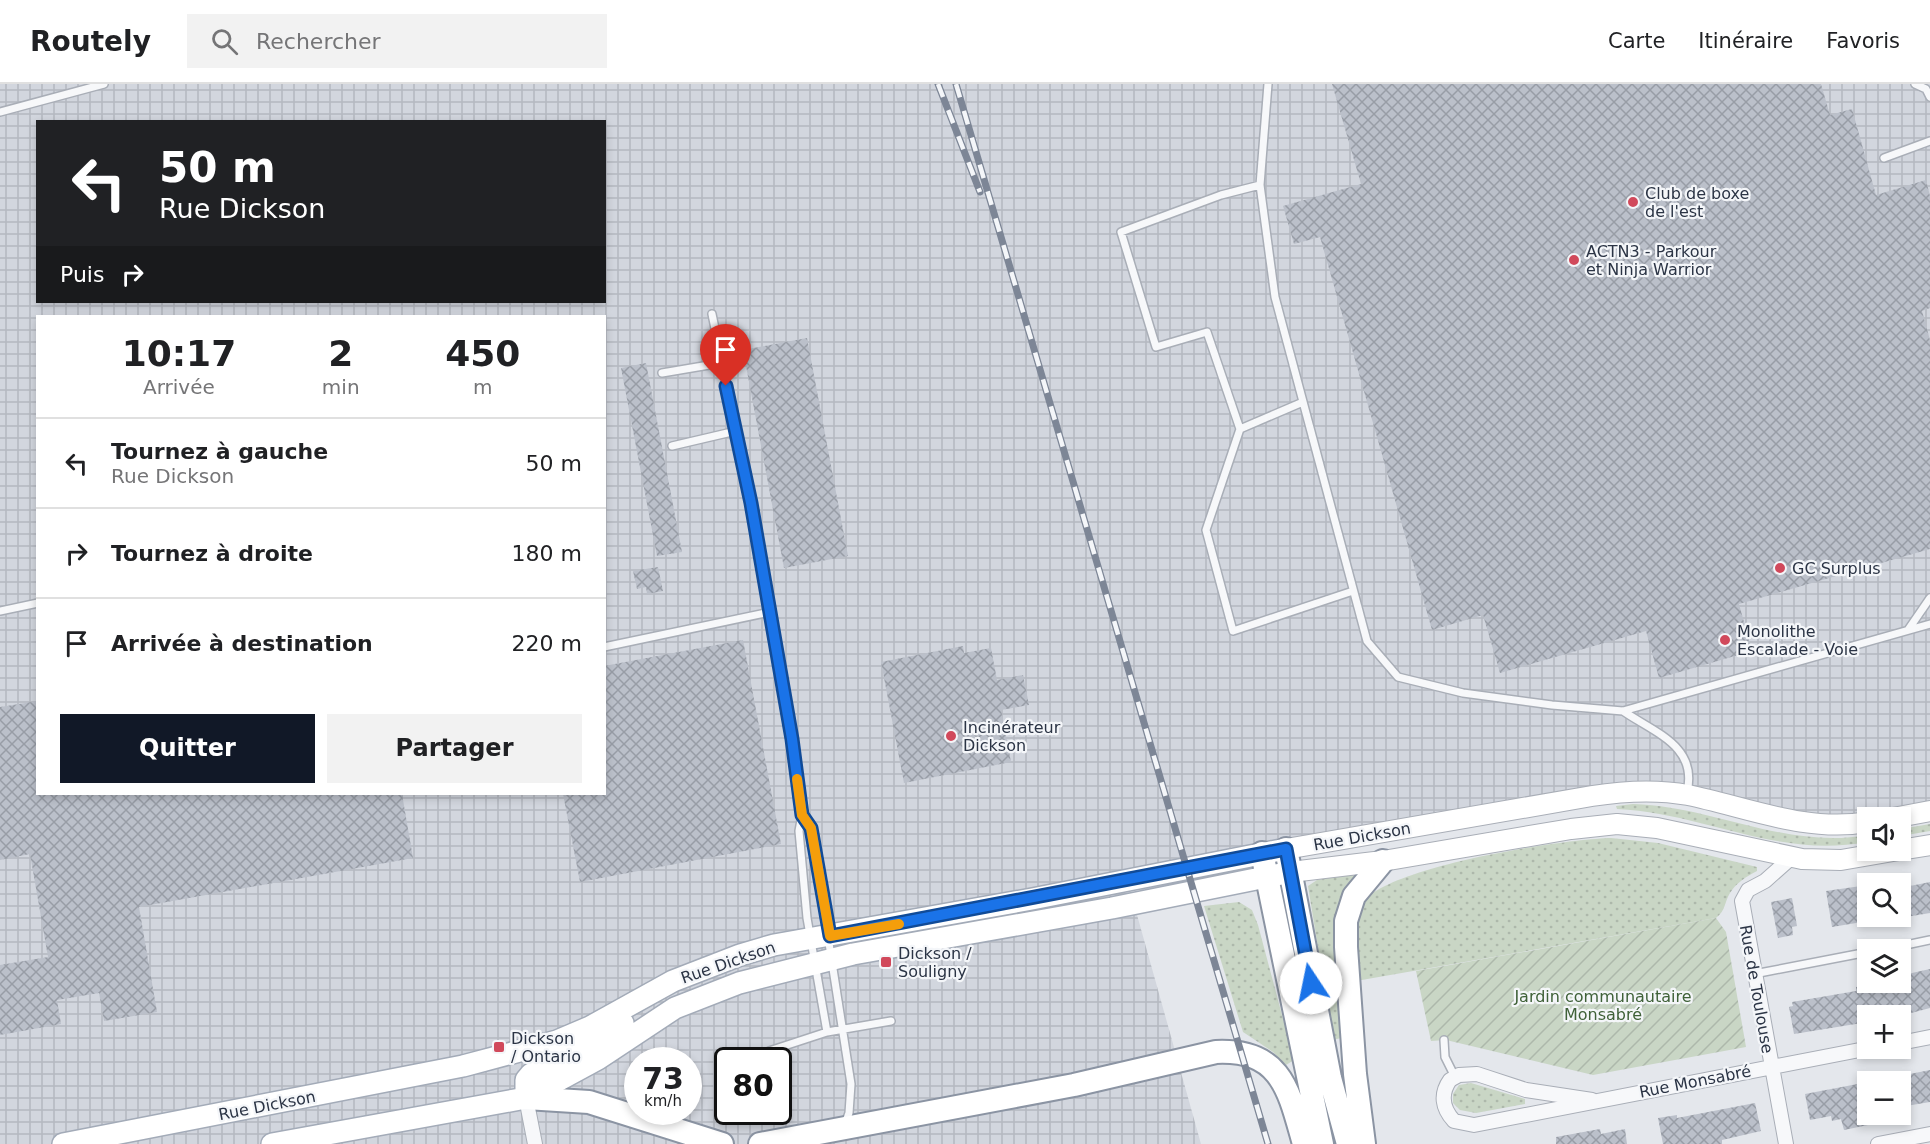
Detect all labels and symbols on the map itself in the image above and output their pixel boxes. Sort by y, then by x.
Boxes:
place label: Club de boxe de l'est [1645,184,1749,221]
marker: Club de boxe de l'est [1626,195,1640,209]
place label: ACTN3 - Parkour et Ninja Warrior [1586,242,1717,279]
marker: ACTN3 - Parkour et Ninja Warrior [1567,253,1581,267]
pin [700,324,751,386]
place label: GC Surplus [1792,559,1881,578]
marker: GC Surplus [1773,561,1787,575]
place label: Monolithe Escalade - Voie [1737,622,1858,659]
marker: Monolithe Escalade - Voie [1718,633,1732,647]
place label: Incinérateur Dickson [963,718,1061,755]
marker: Incinérateur Dickson [944,729,958,743]
street label: Rue Dickson [1312,819,1412,854]
street label: Rue de Toulouse [1736,923,1777,1055]
street label: Rue Dickson [678,937,778,987]
place label: Dickson / Souligny [898,944,972,981]
position arrow [1279,951,1343,1015]
marker: Dickson / Souligny [879,955,893,969]
park label: Jardin communautaire Monsabré [1513,987,1692,1024]
place label: Dickson / Ontario [511,1029,581,1066]
marker: Dickson / Ontario [492,1040,506,1054]
speed limit sign: 80 [714,1047,792,1125]
street label: Rue Monsabré [1638,1061,1753,1102]
street label: Rue Dickson [217,1087,317,1124]

